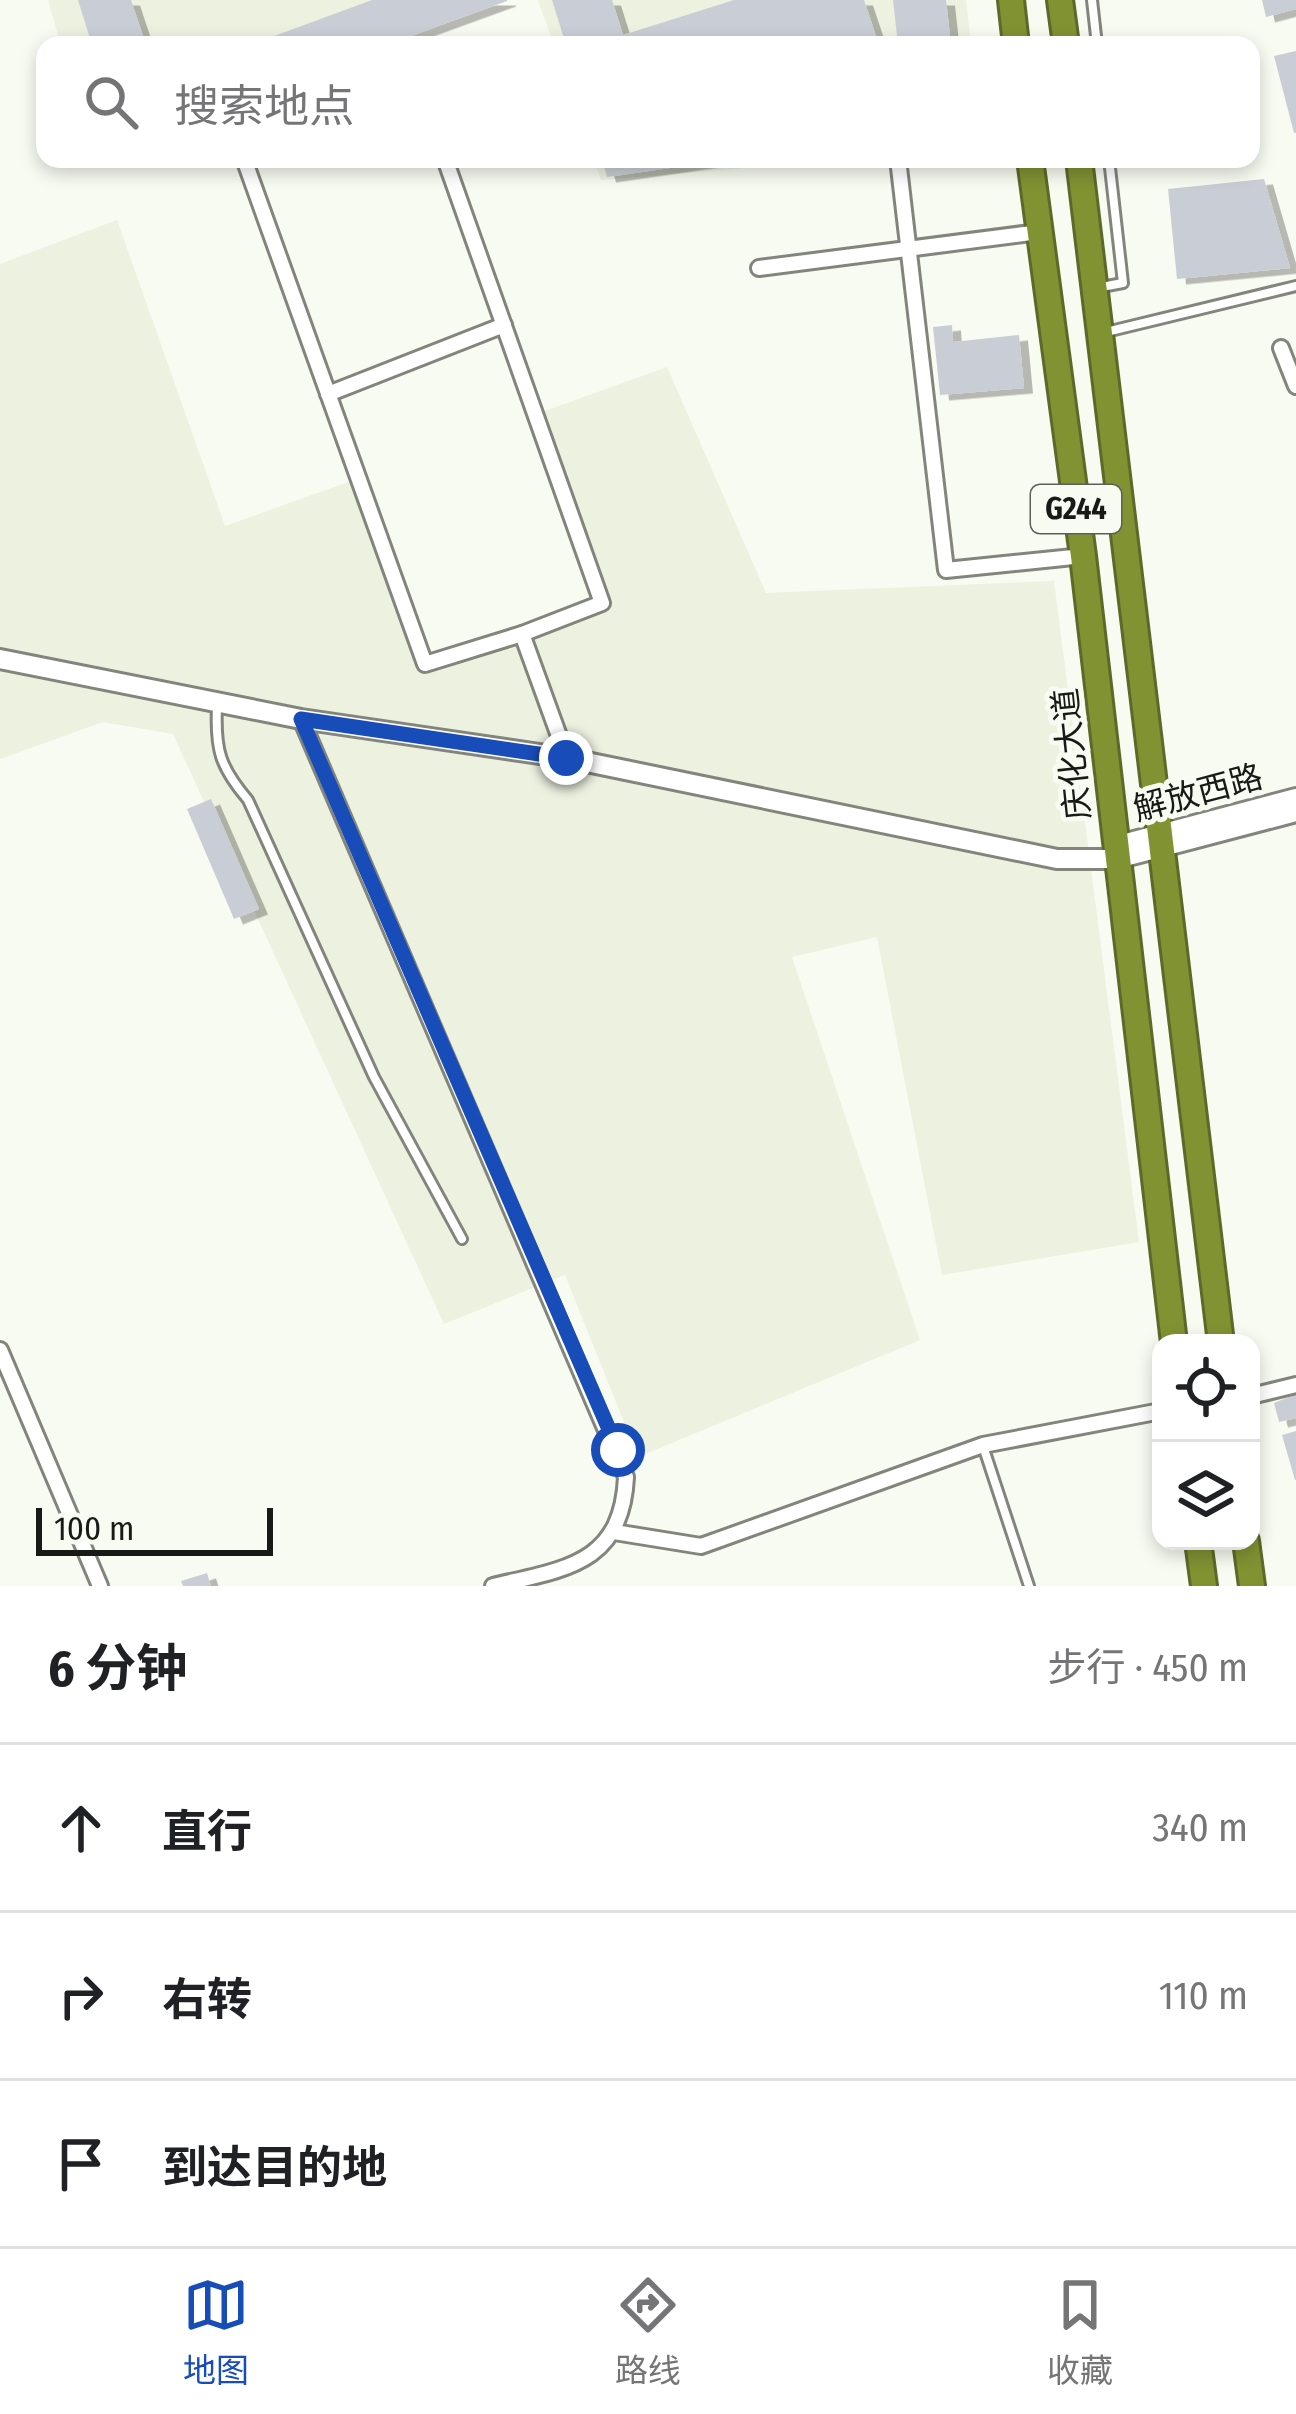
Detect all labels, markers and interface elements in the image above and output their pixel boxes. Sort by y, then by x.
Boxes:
search box [36,36,1260,168]
icon: search [78,69,144,135]
text: 搜索地点 [174,80,354,134]
road number: G244 [1031,485,1121,533]
street label: 庆化大道 [1045,686,1099,822]
route end [539,731,593,785]
street label: 解放西路 [1129,757,1267,829]
map controls [1152,1334,1260,1550]
button: locate [1152,1334,1260,1442]
route start [591,1423,645,1477]
button: layers [1152,1442,1260,1550]
scale bar [36,1502,273,1555]
text: 100 m [54,1509,134,1549]
text: 6 分钟 [48,1638,187,1700]
text: 步行 · 450 m [1048,1645,1248,1691]
icon: ahead [48,1795,114,1861]
text: 直行 [162,1805,252,1859]
text: 340 m [1152,1805,1248,1851]
icon: right [48,1963,114,2029]
text: 右转 [162,1973,252,2027]
text: 110 m [1159,1973,1248,2019]
icon: arrive [48,2131,114,2197]
text: 到达目的地 [162,2141,387,2195]
tab: 地图 [183,2272,249,2392]
tab: 路线 [615,2272,681,2392]
tab: 收藏 [1047,2272,1113,2392]

